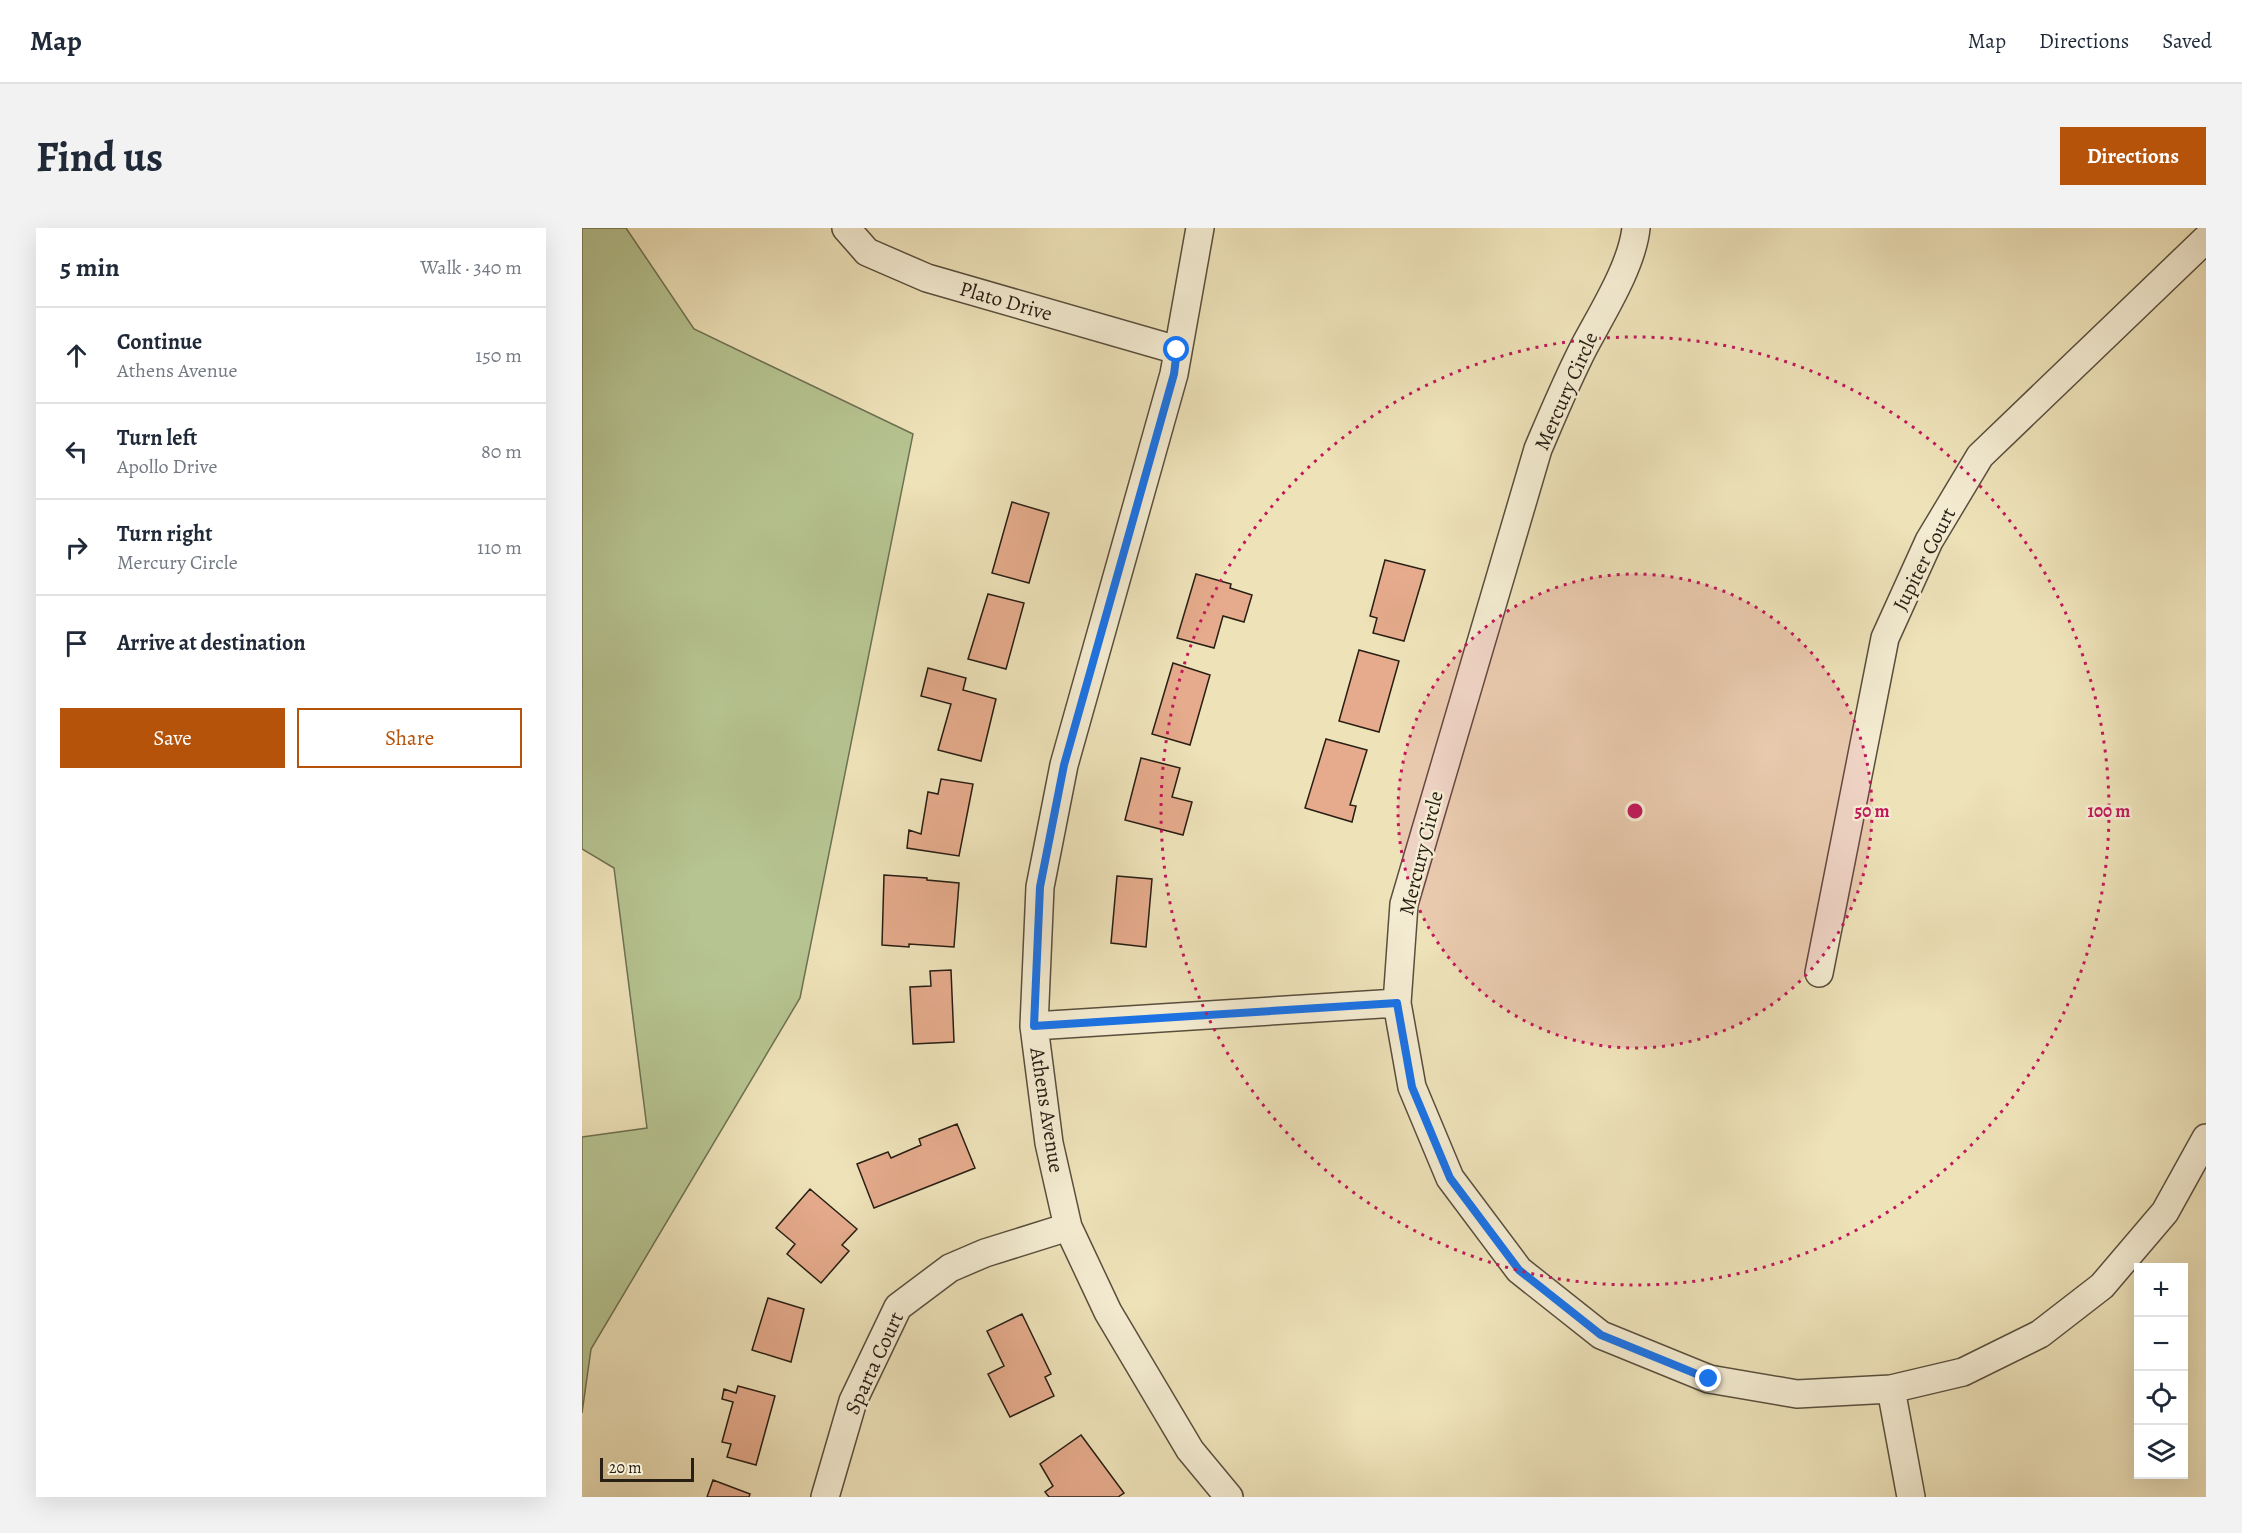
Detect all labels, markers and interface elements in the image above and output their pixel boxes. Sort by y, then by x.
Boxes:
text: Map [30,22,82,60]
text: Map [1968,27,2006,55]
text: Directions [2039,27,2129,55]
text: Saved [2162,27,2212,55]
button: Directions [2060,127,2206,185]
text: Find us [36,128,163,185]
text: 5 min [60,250,120,285]
text: Walk · 340 m [420,254,522,281]
street label: Plato Drive [956,274,1056,328]
text: Continue [117,327,202,357]
street label: Mercury Circle [1527,327,1605,455]
route start [1163,336,1189,362]
icon: ahead [60,339,93,372]
text: 150 m [475,342,522,369]
text: Athens Avenue [117,357,237,384]
text: Turn left [117,423,197,453]
icon: left [60,435,93,468]
text: 80 m [481,438,522,465]
text: Apollo Drive [117,453,217,480]
street label: Jupiter Court [1886,502,1962,616]
text: Turn right [117,519,213,549]
icon: right [60,531,93,564]
text: 110 m [477,534,522,561]
text: Mercury Circle [117,549,238,576]
icon: arrive [60,627,93,660]
text: Arrive at destination [117,628,306,658]
button: Save [60,708,285,768]
button: Share [297,708,522,768]
street label: Mercury Circle [1392,788,1450,918]
text: 50 m [1855,799,1889,823]
text: 100 m [2088,799,2130,823]
centre of rings [1625,801,1645,821]
street label: Athens Avenue [1023,1044,1071,1175]
map controls [2134,1263,2188,1479]
button: + [2134,1263,2188,1317]
street label: Sparta Court [838,1307,910,1419]
button: − [2134,1317,2188,1371]
route end [1695,1365,1721,1391]
button: locate [2134,1371,2188,1425]
button: layers [2134,1425,2188,1479]
scale bar [600,1455,694,1482]
text: 20 m [609,1457,642,1479]

